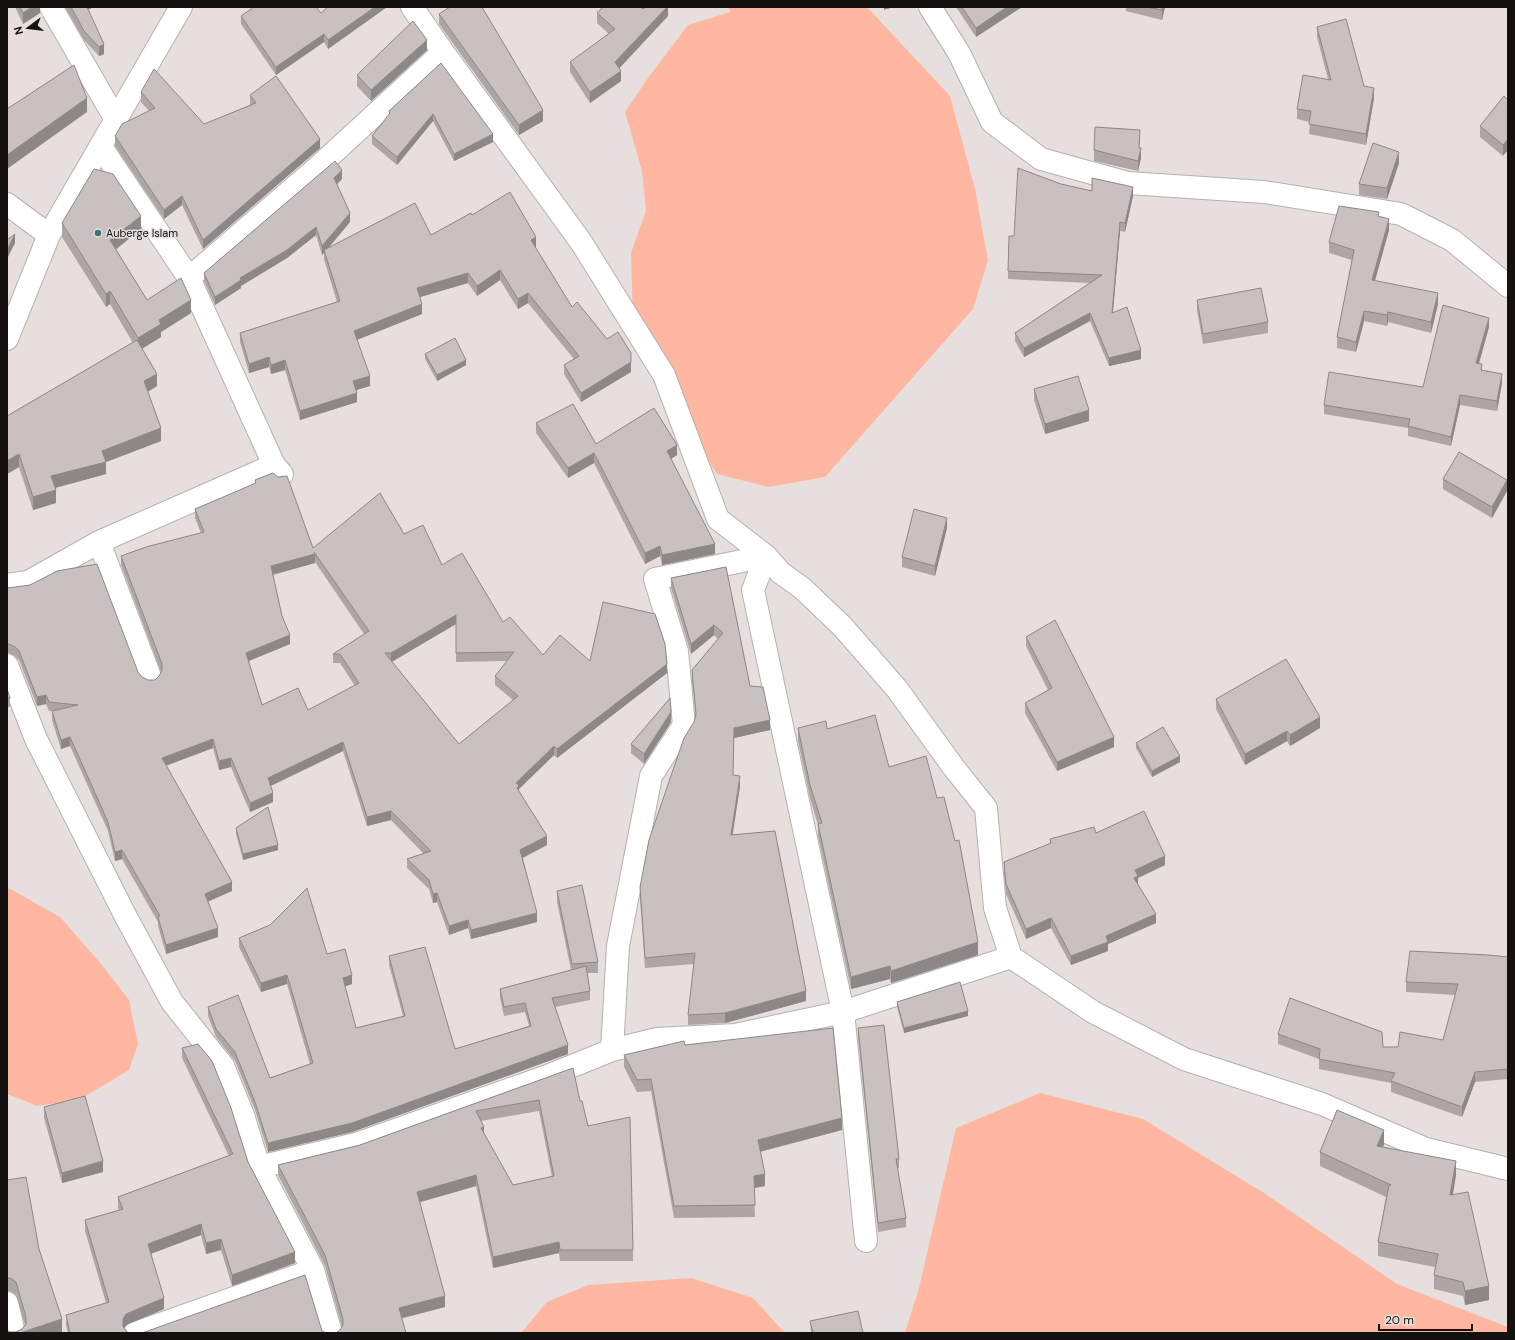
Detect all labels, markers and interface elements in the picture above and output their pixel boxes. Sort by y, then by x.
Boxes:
north arrow [8,8,48,48]
text: N [11,25,26,36]
place label: Auberge Islam [106,226,178,240]
marker: Auberge Islam [93,228,103,238]
scale bar [1379,1306,1472,1332]
text: 20 m [1385,1312,1414,1328]

